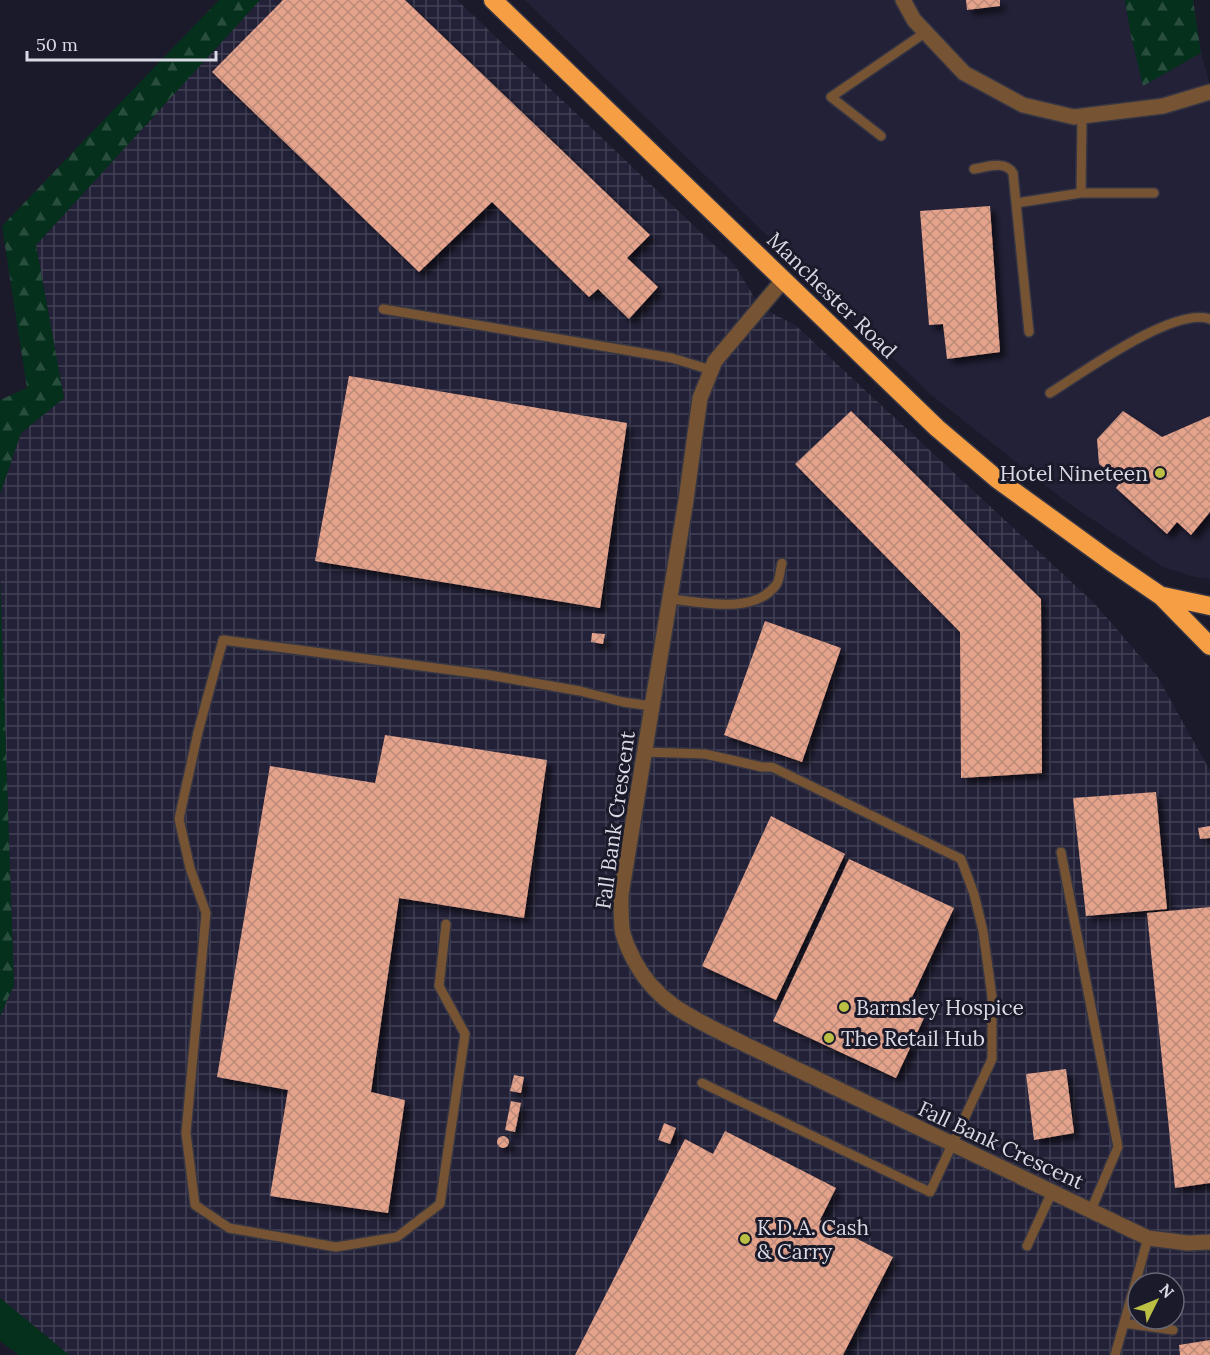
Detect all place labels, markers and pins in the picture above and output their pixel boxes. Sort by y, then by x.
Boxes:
place label: Hotel Nineteen [1000,460,1148,487]
marker: Hotel Nineteen [1153,466,1167,480]
place label: Barnsley Hospice [856,994,1024,1021]
marker: Barnsley Hospice [837,1000,851,1014]
place label: The Retail Hub [841,1025,985,1052]
marker: The Retail Hub [822,1031,836,1045]
place label: K.D.A. Cash & Carry [757,1214,869,1265]
marker: K.D.A. Cash & Carry [738,1232,752,1246]

